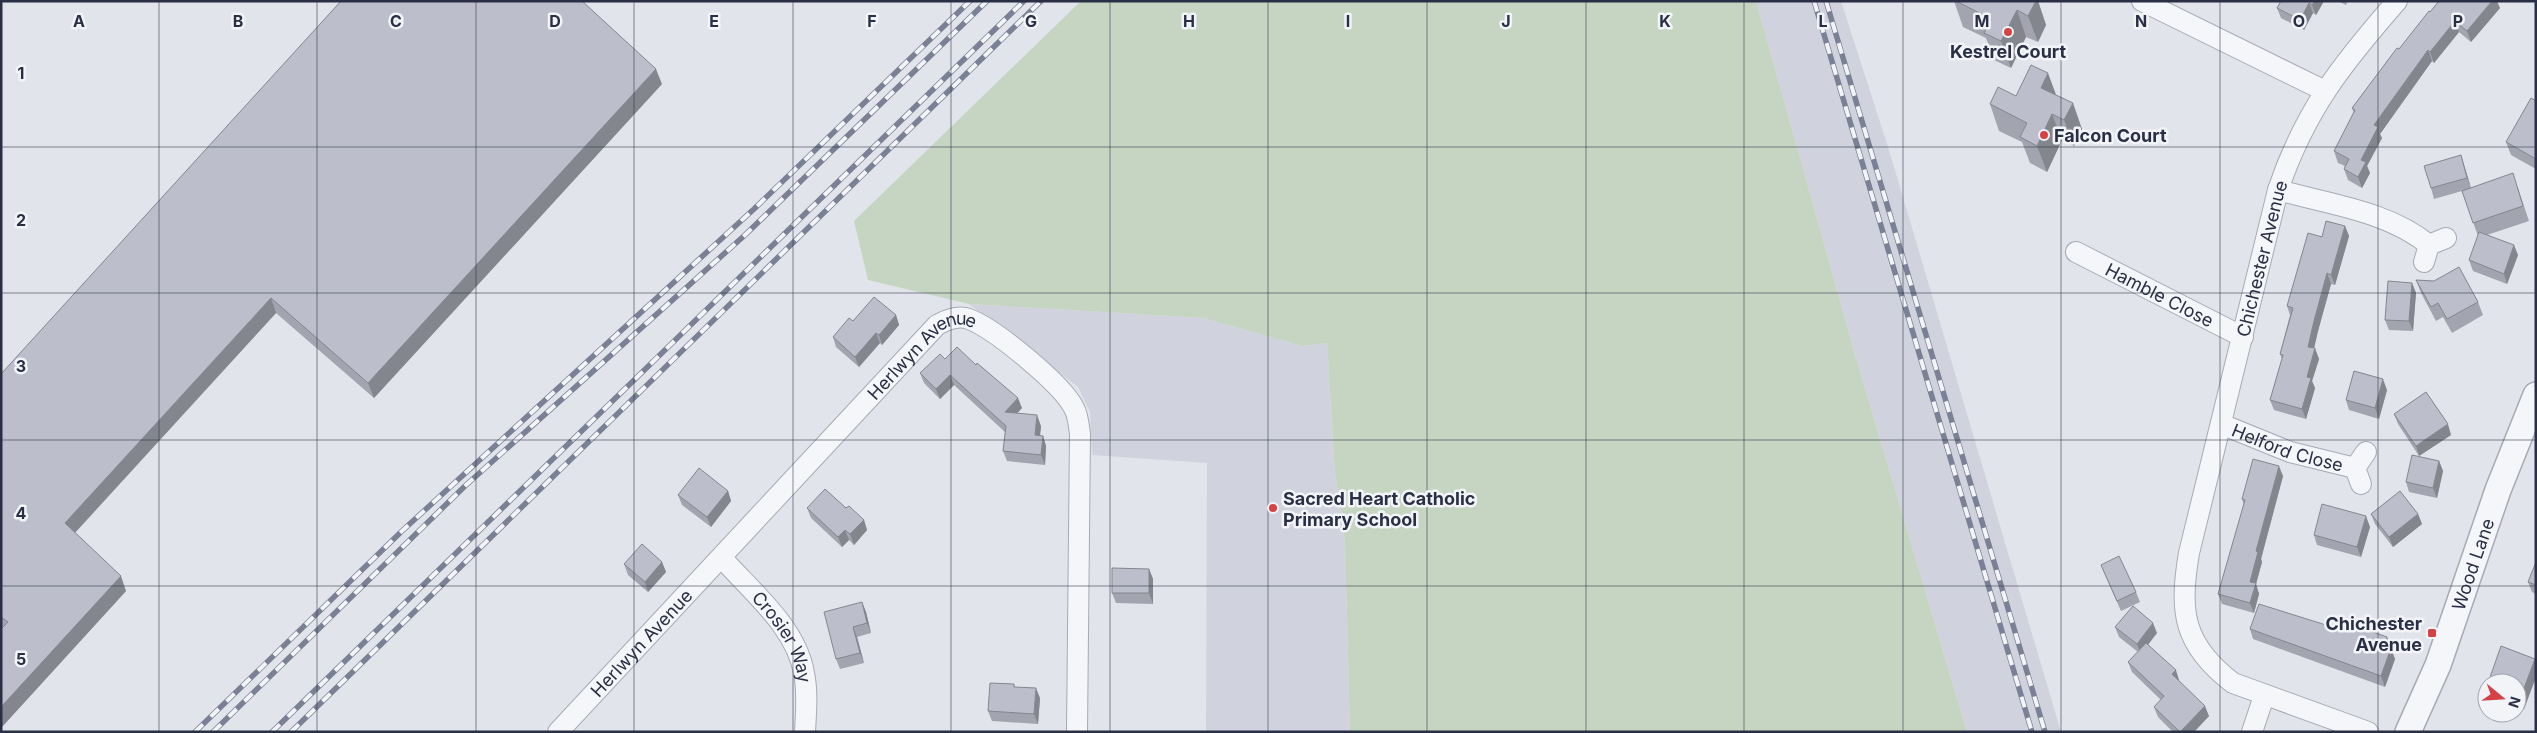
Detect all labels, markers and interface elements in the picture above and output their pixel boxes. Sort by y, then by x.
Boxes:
text: A [73,11,85,31]
text: B [233,11,243,31]
text: C [390,11,402,31]
text: D [549,11,561,31]
text: E [709,11,719,31]
text: F [867,11,877,31]
text: G [1025,11,1037,31]
text: H [1183,11,1195,31]
text: I [1346,11,1350,31]
text: J [1501,11,1511,31]
text: K [1659,11,1671,31]
text: L [1818,11,1828,31]
text: M [1975,11,1989,31]
text: N [2135,11,2147,31]
text: O [2293,11,2305,31]
text: P [2453,11,2463,31]
marker: Kestrel Court [2002,26,2014,38]
place label: Kestrel Court [1950,41,2067,62]
text: 1 [18,63,24,83]
place label: Falcon Court [2054,125,2167,146]
marker: Falcon Court [2038,129,2050,141]
street label: Chichester Avenue [2232,177,2291,339]
text: 2 [16,210,26,230]
street label: Hamble Close [2102,258,2217,331]
street label: Herlwyn Avenue [863,307,980,404]
text: 3 [16,356,26,376]
street label: Helford Close [2229,419,2346,475]
place label: Sacred Heart Catholic Primary School [1283,488,1475,530]
marker: Sacred Heart Catholic Primary School [1267,502,1279,514]
text: 4 [16,503,27,523]
street label: Wood Lane [2447,515,2498,613]
street label: Herlwyn Avenue [586,585,696,701]
street label: Crosier Way [748,587,816,684]
place label: Chichester Avenue [2326,613,2422,655]
marker: Chichester Avenue [2426,627,2438,639]
text: 5 [16,649,26,669]
north arrow [2477,673,2527,723]
text: N [2505,694,2525,710]

